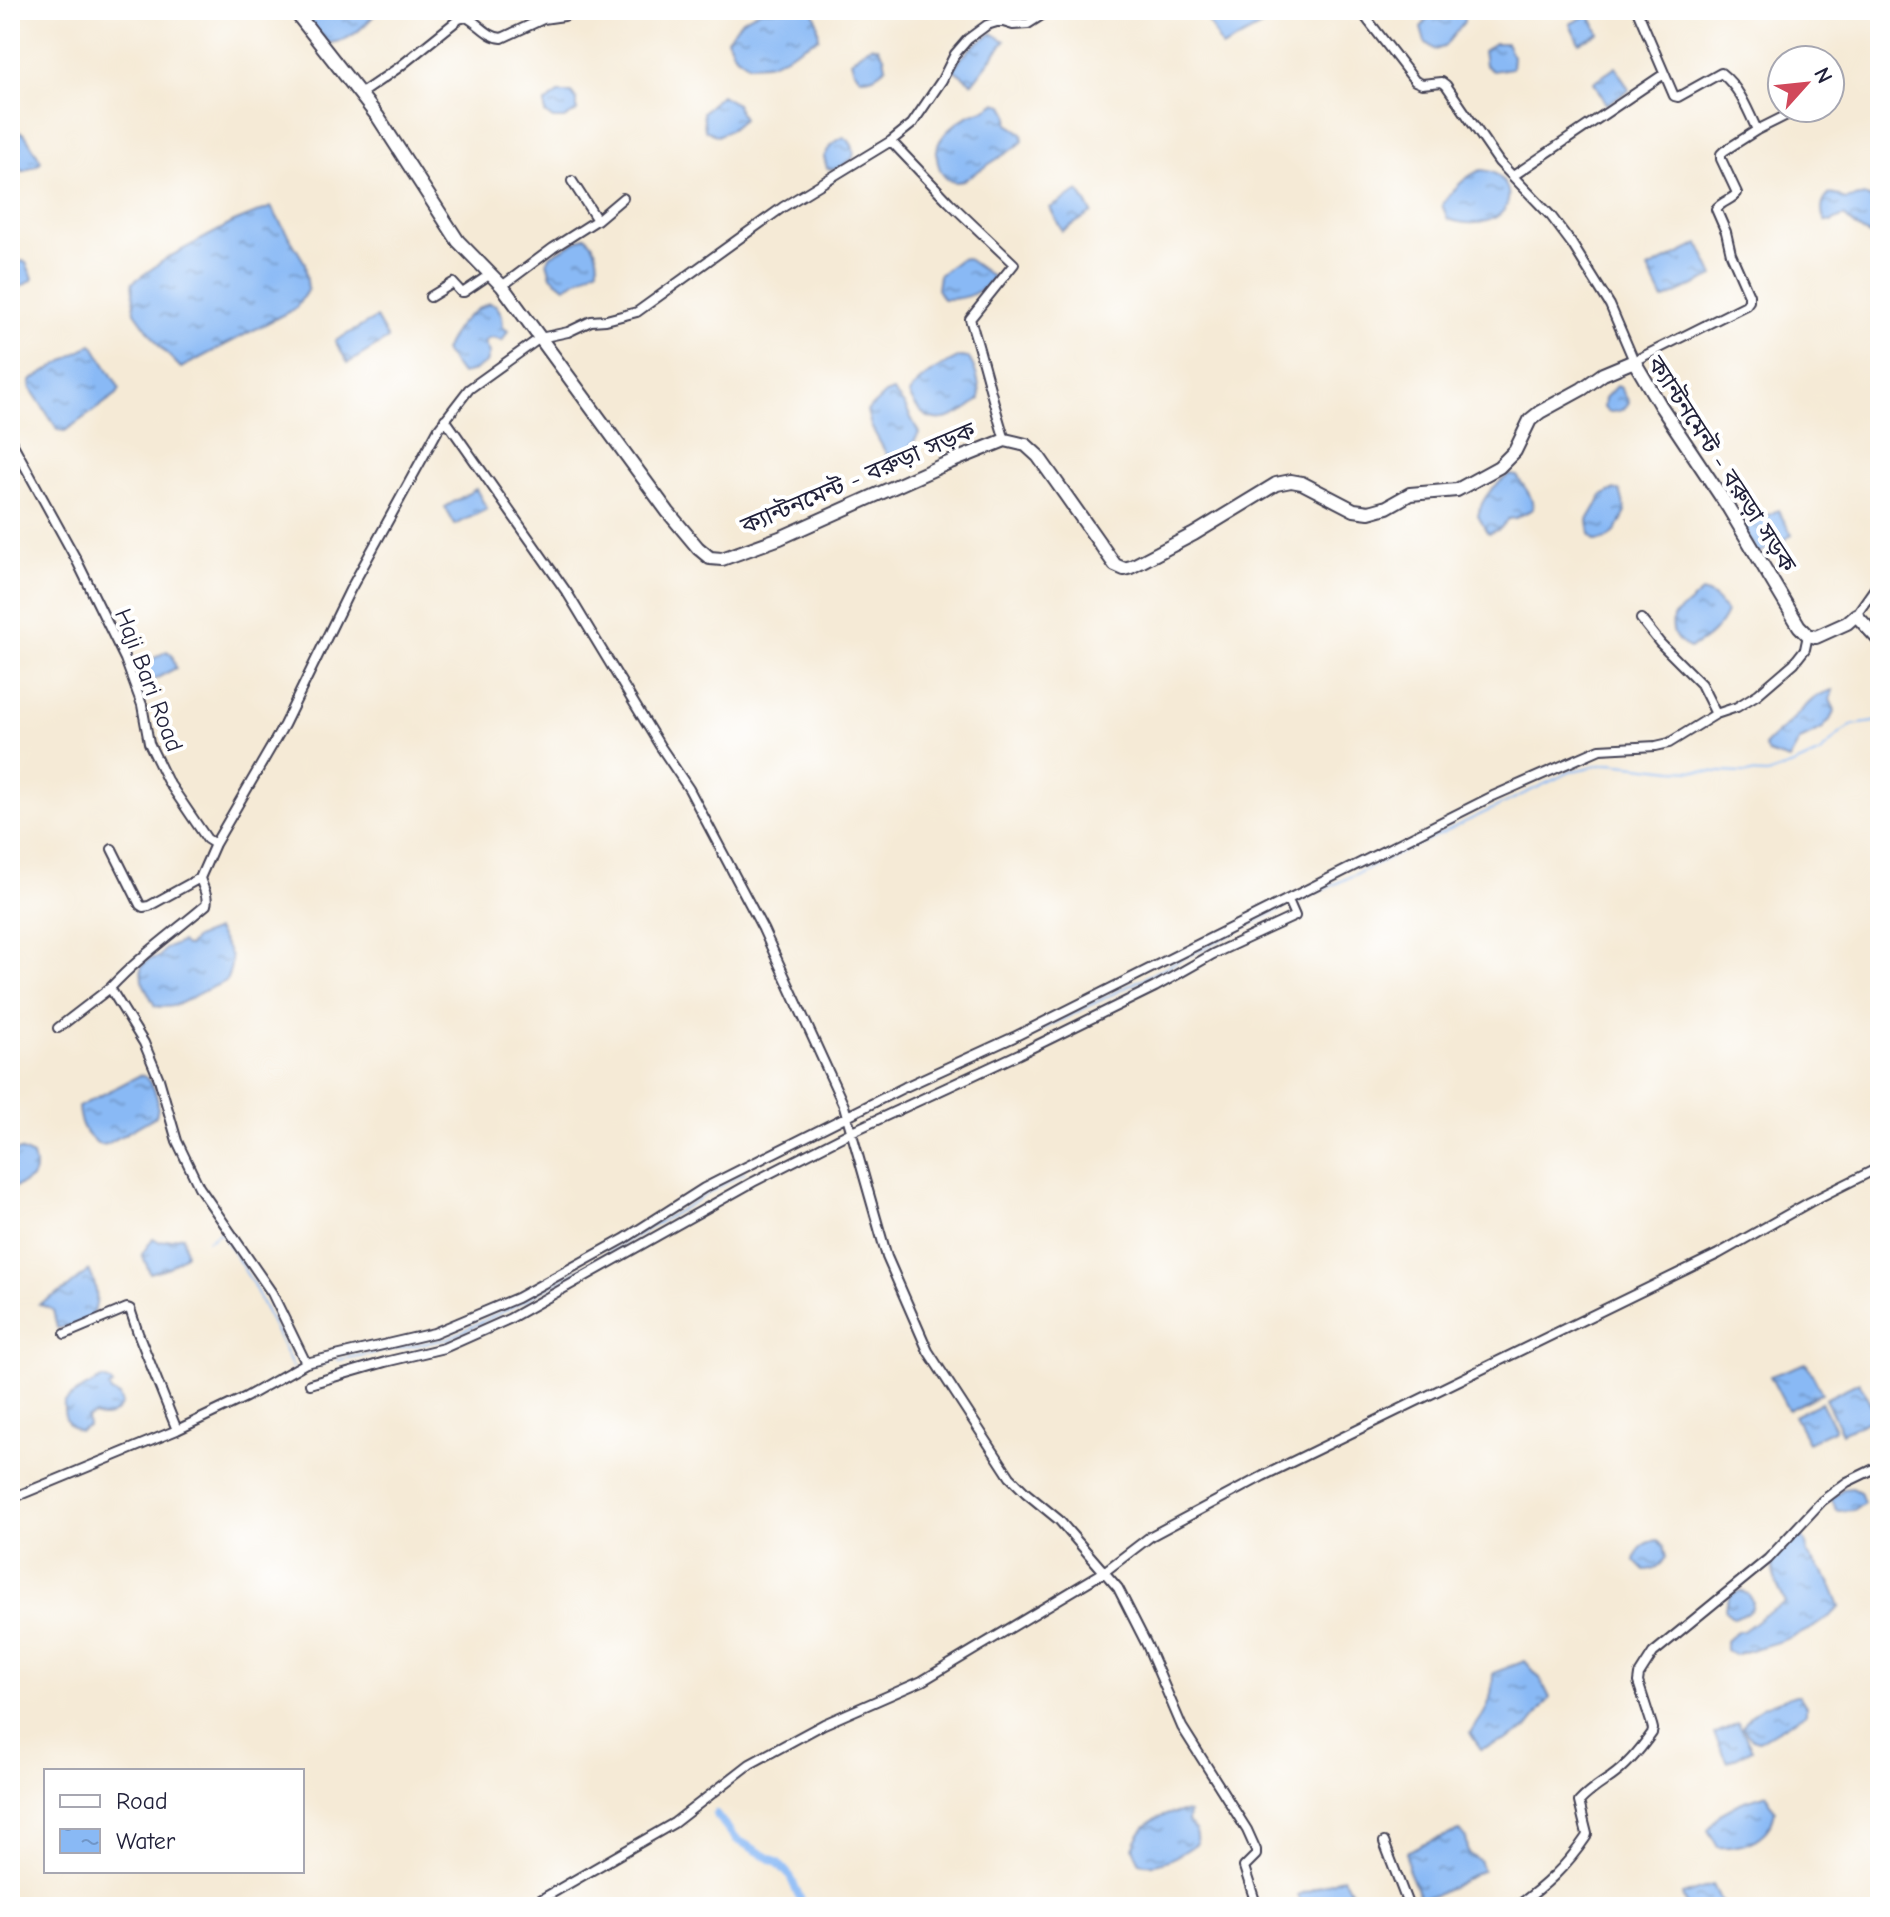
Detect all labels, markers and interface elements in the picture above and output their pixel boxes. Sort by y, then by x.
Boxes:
north arrow [1766,44,1846,124]
text: N [1808,63,1838,88]
street label: ক্যান্টনমেন্ট - বরুড়া সড়ক [1641,350,1803,578]
street label: ক্যান্টনমেন্ট - বরুড়া সড়ক [736,416,980,540]
street label: Haji Bari Road [109,605,189,755]
legend [44,1769,304,1873]
text: Road [116,1787,168,1815]
text: Water [116,1827,176,1855]

